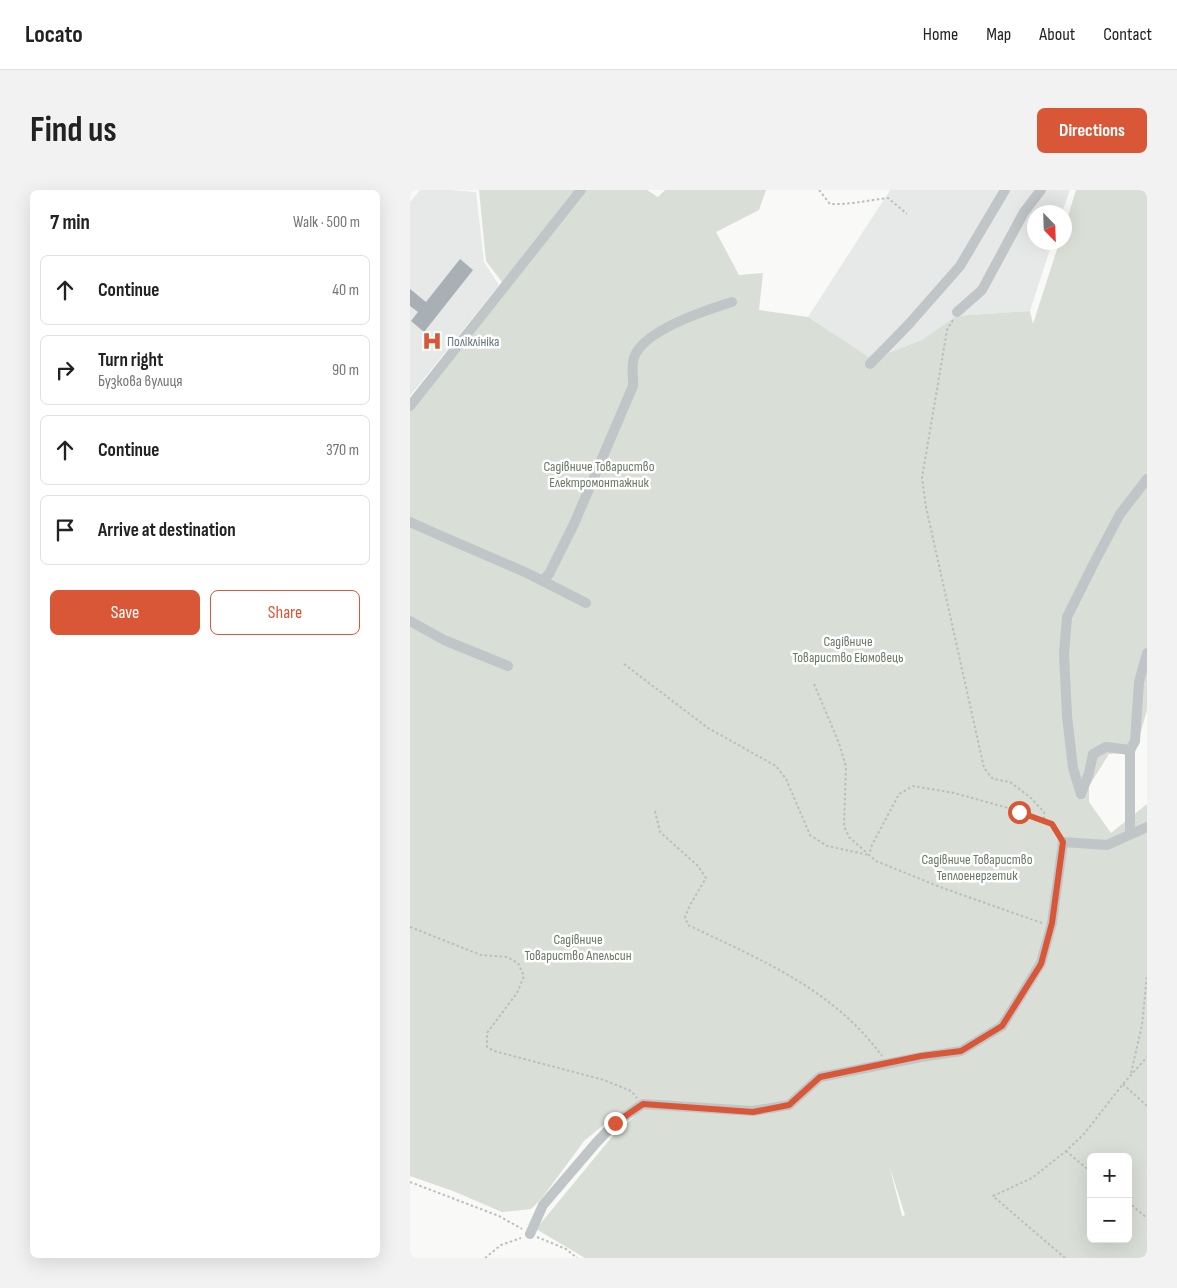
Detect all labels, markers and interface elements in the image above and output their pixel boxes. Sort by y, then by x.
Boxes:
text: Locato [25,20,83,49]
text: Home [923,24,958,45]
text: Map [986,24,1011,45]
text: About [1039,24,1075,45]
text: Contact [1103,24,1152,45]
button: Directions [1037,108,1147,153]
text: Find us [30,109,117,152]
north arrow [1027,205,1072,250]
text: 7 min [50,210,90,235]
text: Walk · 500 m [293,213,360,232]
icon: ahead [51,276,79,304]
text: Continue [98,279,159,302]
text: 40 m [332,281,359,300]
hospital icon: Поліклініка [421,330,443,352]
place label: Поліклініка [447,333,499,350]
text: Turn right [98,349,163,372]
icon: right [51,356,79,384]
text: 90 m [332,361,359,380]
text: Бузкова вулиця [98,372,183,391]
icon: ahead [51,436,79,464]
text: Continue [98,439,159,462]
text: 370 m [326,441,359,460]
park label: Садівниче Товариство Електромонтажник [544,458,655,491]
icon: arrive [51,516,79,544]
text: Arrive at destination [98,519,236,542]
button: Save [50,590,200,635]
button: Share [210,590,360,635]
park label: Садівниче Товариство Еюмовець [792,633,904,666]
route start [1008,801,1031,824]
park label: Садівниче Товариство Теплоенергетик [922,851,1033,884]
park label: Садівниче Товариство Апельсин [524,931,632,964]
route end [604,1112,627,1135]
map controls [1087,1153,1132,1243]
button: + [1087,1153,1132,1198]
button: − [1087,1198,1132,1243]

